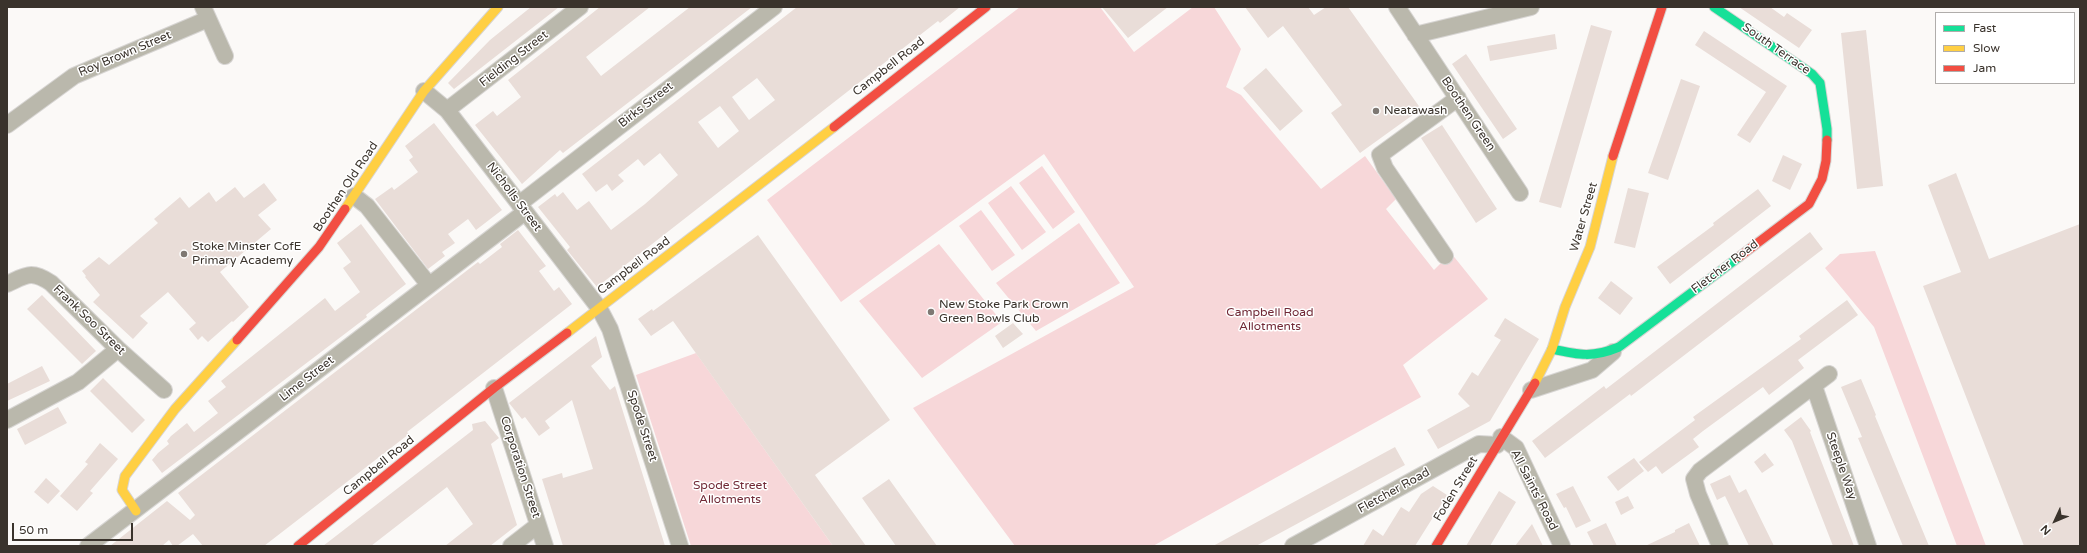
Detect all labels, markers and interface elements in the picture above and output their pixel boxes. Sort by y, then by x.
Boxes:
legend [1935,12,2075,84]
street label: South Terrace [1739,20,1813,78]
text: Fast [1973,21,1996,35]
street label: Roy Brown Street [76,28,174,80]
street label: Fielding Street [477,28,551,90]
street label: Campbell Road [850,34,928,100]
text: Slow [1973,41,2000,55]
text: Jam [1973,61,1996,75]
street label: Boothen Green [1438,74,1498,154]
street label: Birks Street [616,79,676,131]
place label: Neatawash [1384,104,1447,118]
marker: Neatawash [1371,106,1381,116]
street label: Boothen Old Road [311,139,381,235]
street label: Nicholls Street [483,160,545,234]
street label: Water Street [1567,181,1601,253]
street label: Campbell Road [595,234,673,298]
street label: Fletcher Road [1689,237,1761,297]
place label: Stoke Minster CofE Primary Academy [192,240,301,268]
marker: Stoke Minster CofE Primary Academy [179,249,189,259]
street label: Frank Soo Street [50,282,128,358]
place label: New Stoke Park Crown Green Bowls Club [939,298,1069,326]
park label: Campbell Road Allotments [1226,306,1314,334]
marker: New Stoke Park Crown Green Bowls Club [926,307,936,317]
street label: Lime Street [277,353,337,405]
street label: Spode Street [624,389,660,463]
street label: Corporation Street [497,415,543,519]
street label: Steeple Way [1823,430,1859,502]
street label: Campbell Road [341,433,417,499]
street label: All Saints' Road [1507,447,1561,533]
street label: Foden Street [1431,454,1481,524]
street label: Fletcher Road [1356,465,1432,517]
park label: Spode Street Allotments [693,479,767,507]
north arrow [2035,501,2075,541]
scale bar [14,515,135,541]
text: N [2038,522,2054,537]
text: 50 m [19,523,48,537]

